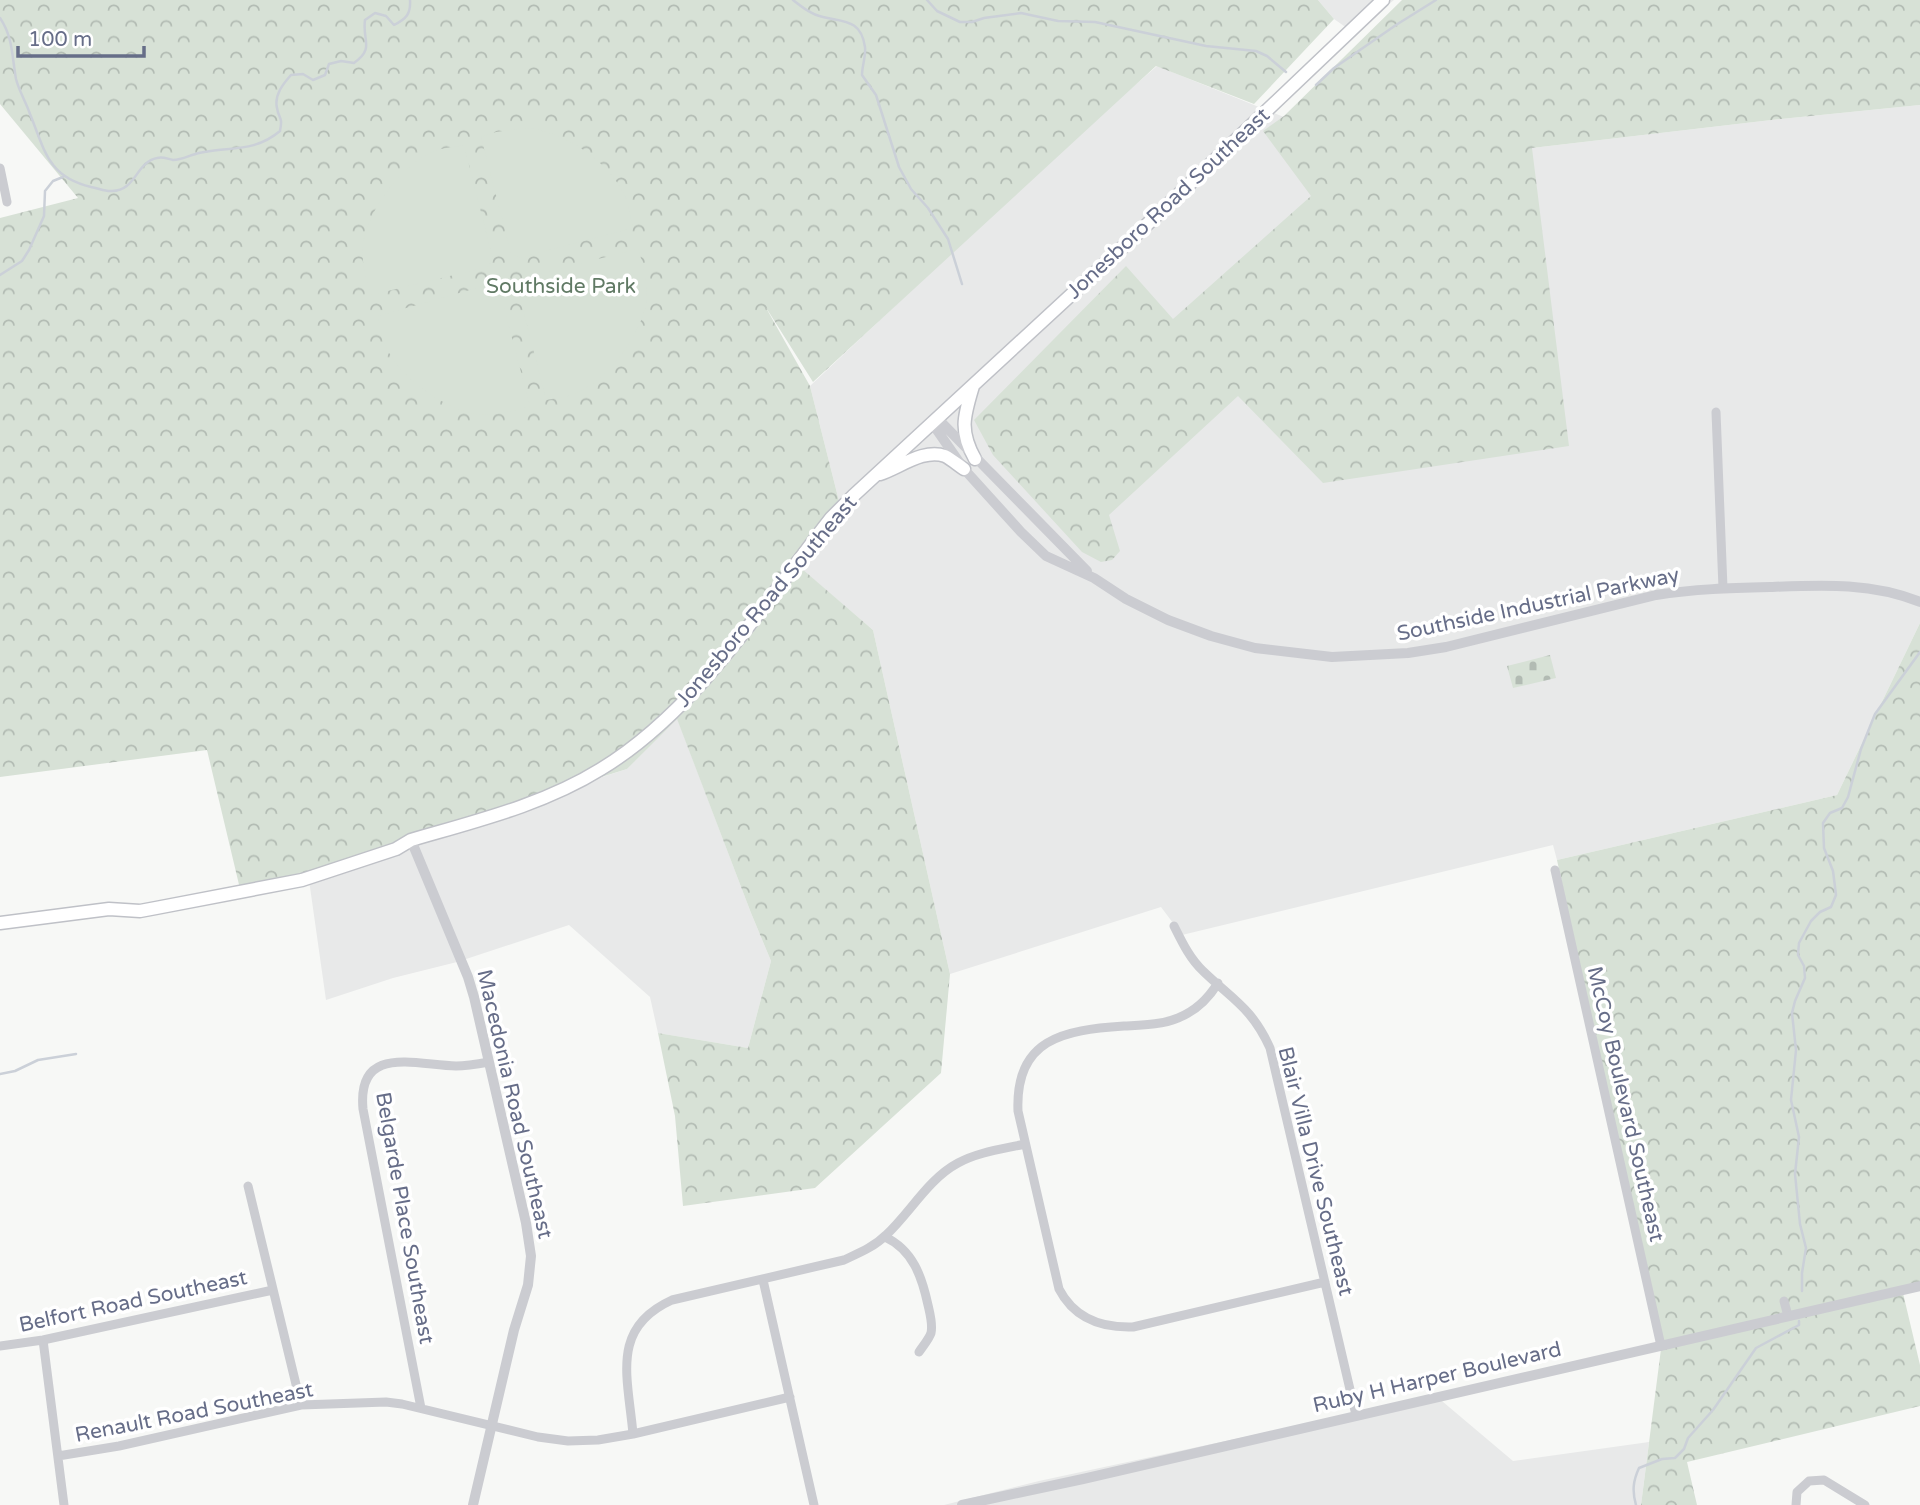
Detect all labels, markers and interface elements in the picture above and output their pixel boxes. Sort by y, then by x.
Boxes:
scale bar [18,14,144,58]
text: 100 m [28,27,92,52]
street label: Jonesboro Road Southeast [1062,103,1275,304]
park label: Southside Park [486,274,636,299]
street label: Jonesboro Road Southeast [671,490,862,712]
street label: Southside Industrial Parkway [1395,562,1681,647]
street label: McCoy Boulevard Southeast [1582,964,1669,1244]
street label: Macedonia Road Southeast [471,967,558,1241]
street label: Blair Villa Drive Southeast [1272,1044,1359,1298]
street label: Belgarde Place Southeast [370,1090,439,1346]
street label: Belfort Road Southeast [17,1265,249,1338]
street label: Ruby H Harper Boulevard [1311,1337,1564,1418]
street label: Renault Road Southeast [73,1377,315,1448]

